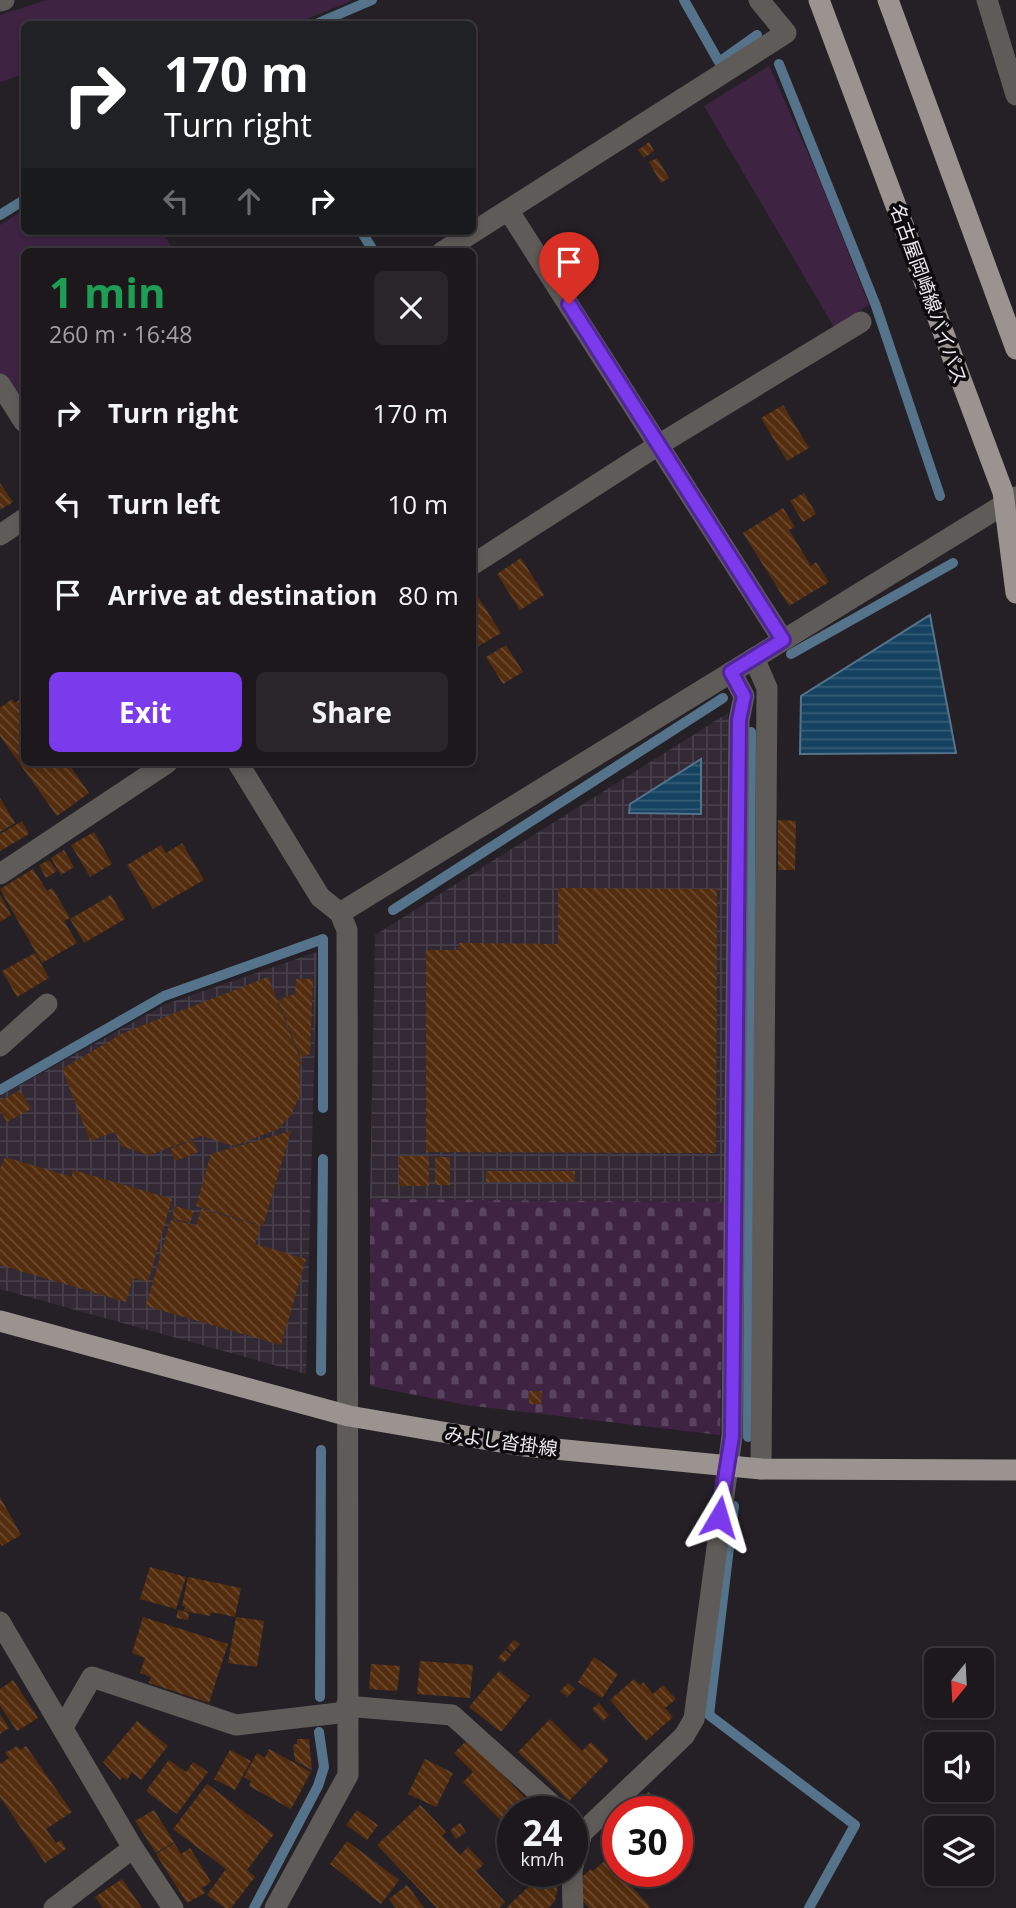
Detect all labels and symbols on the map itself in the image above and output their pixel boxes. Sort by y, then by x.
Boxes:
street label: 名古屋岡崎線バイパス [884,200,974,388]
pin [539,232,599,304]
street label: みよし沓掛線 [443,1420,559,1462]
position arrow [682,1480,756,1554]
north arrow [924,1648,994,1718]
speed limit sign: 30 [602,1796,693,1887]

